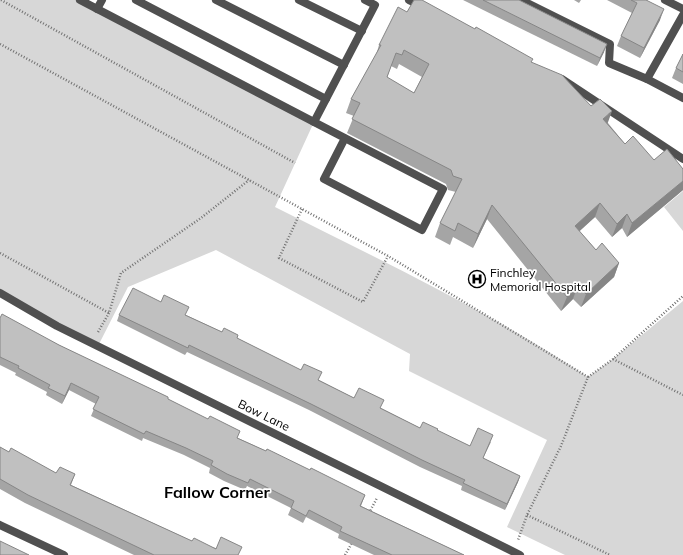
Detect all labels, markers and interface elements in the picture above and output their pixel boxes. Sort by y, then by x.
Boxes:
place label: Finchley Memorial Hospital [490,265,591,294]
hospital icon: Finchley Memorial Hospital [467,269,487,289]
street label: Bow Lane [236,396,292,434]
district label: Fallow Corner [164,482,271,502]

